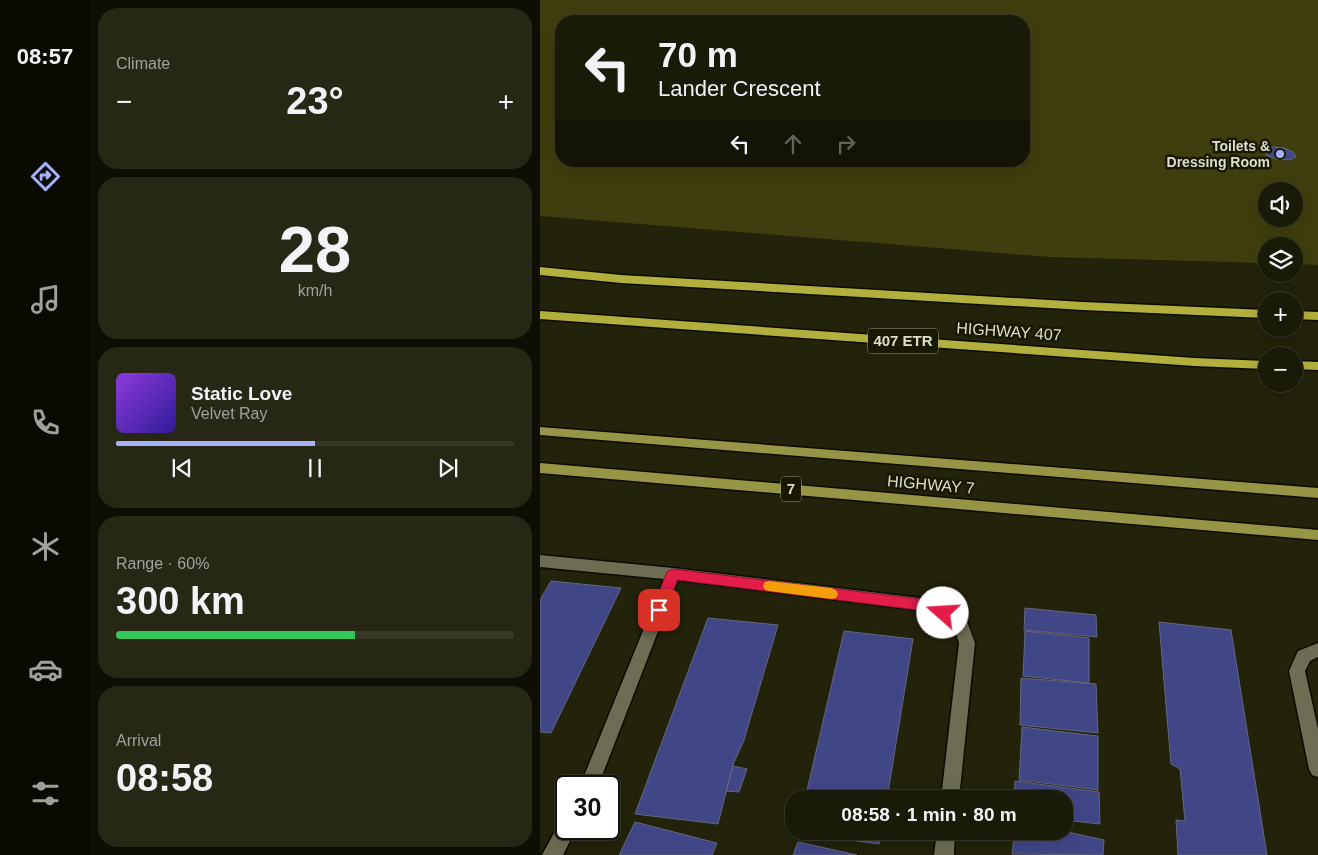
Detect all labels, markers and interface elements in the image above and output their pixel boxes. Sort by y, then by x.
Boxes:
icon: left [575,35,640,100]
text: 70 m [658,35,738,74]
text: 08:57 [17,44,73,69]
text: Climate [116,55,170,72]
text: Lander Crescent [658,76,821,101]
text: 23° [286,80,344,122]
text: − [116,86,132,117]
text: + [498,86,514,117]
icon: left [726,130,754,158]
icon: ahead [779,130,807,158]
icon: right [832,130,860,158]
place label: Toilets & Dressing Room [1167,138,1270,170]
marker: Toilets & Dressing Room [1274,148,1286,160]
icon: directions [28,159,63,194]
map controls [1258,182,1303,392]
button: sound [1258,182,1303,227]
text: 28 [279,213,351,286]
button: layers [1258,237,1303,282]
icon: music [28,282,63,317]
text: km/h [298,282,332,299]
button: + [1258,292,1303,337]
street label: HIGHWAY 407 [956,319,1062,344]
road number: 407 ETR [868,328,938,354]
button: − [1258,347,1303,392]
text: Static Love [191,383,292,404]
icon: phone [28,405,63,440]
text: Velvet Ray [191,405,267,422]
icon: previous [168,454,196,482]
icon: pause [301,454,329,482]
icon: next [434,454,462,482]
street label: HIGHWAY 7 [887,472,975,497]
road number: 7 [781,476,801,502]
icon: climate [28,529,63,564]
text: Range · 60% [116,555,209,572]
text: 300 km [116,580,245,622]
position arrow [916,586,968,638]
pin [638,589,680,631]
icon: arrive [645,596,673,624]
icon: car [28,652,63,687]
text: Arrival [116,732,161,749]
text: 08:58 [116,757,213,799]
speed limit sign: 30 [555,775,620,840]
icon: filters [28,776,63,811]
text: 08:58 · 1 min · 80 m [841,804,1017,825]

